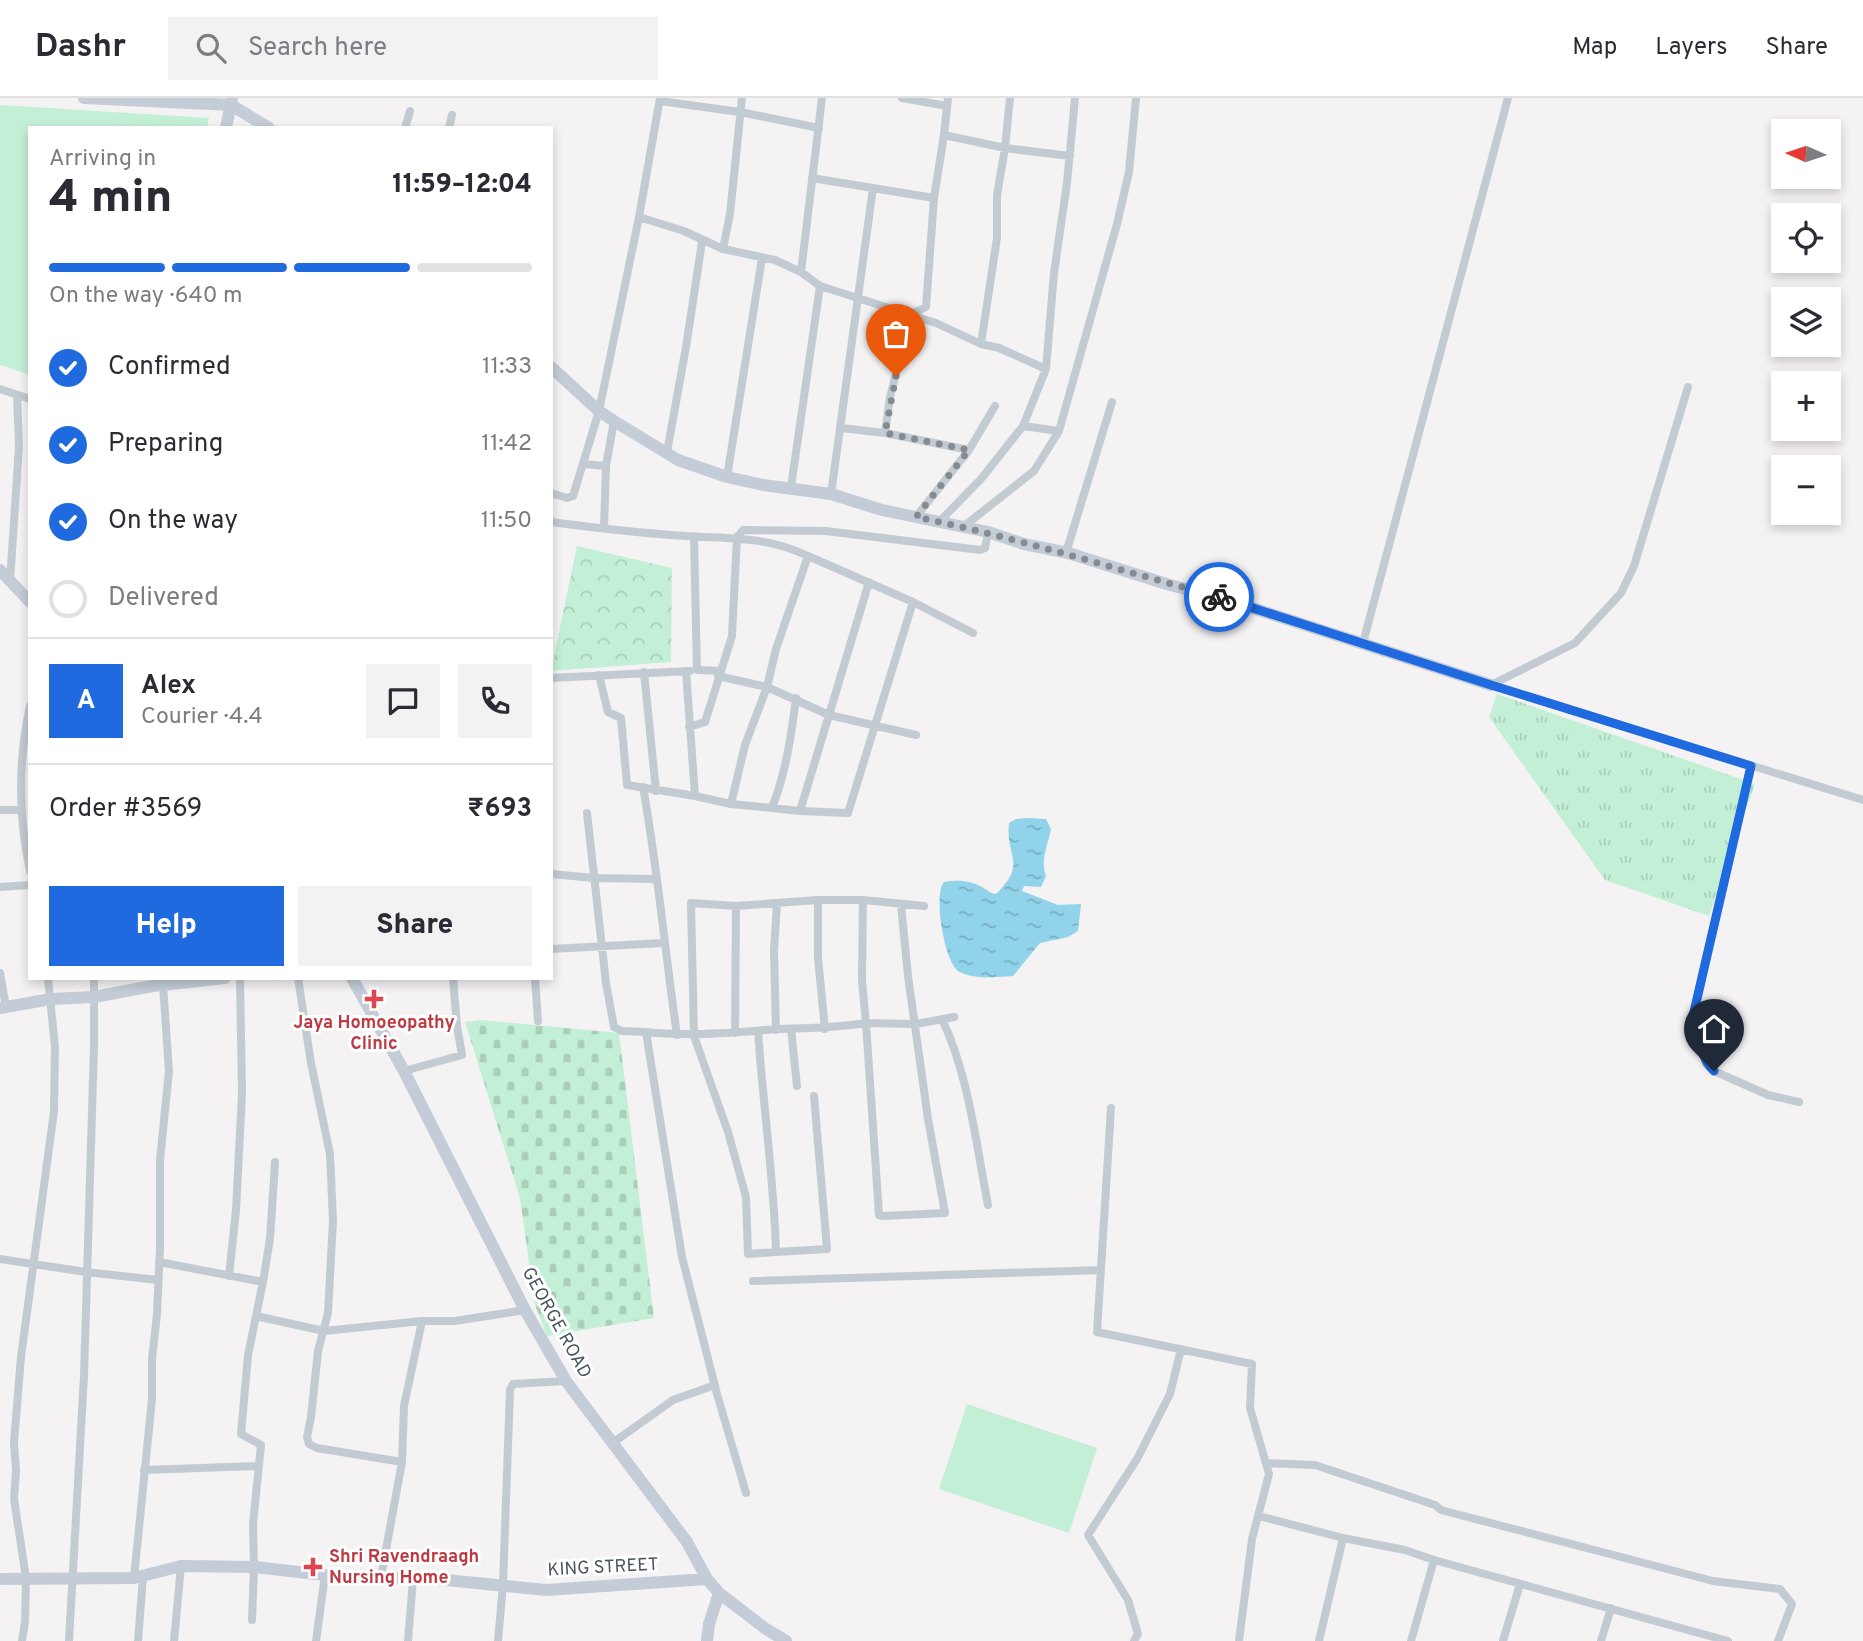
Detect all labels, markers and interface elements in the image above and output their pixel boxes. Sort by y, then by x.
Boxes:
search box [168,17,658,80]
text: Dashr [35,27,126,69]
icon: search [192,29,230,67]
text: Search here [248,32,387,65]
text: Map [1572,33,1617,63]
text: Layers [1655,33,1727,63]
text: Share [1765,33,1828,63]
north arrow [1771,119,1841,189]
map controls [1771,119,1841,525]
text: Arriving in [49,145,156,174]
text: 11:59–12:04 [392,169,532,202]
text: 4 min [49,170,173,229]
button: locate [1771,203,1841,273]
text: On the way · 640 m [49,282,242,311]
button: layers [1771,287,1841,357]
pin [866,304,926,376]
icon: bag [877,315,915,353]
icon: check [49,349,87,387]
text: Confirmed [108,351,231,384]
text: 11:33 [482,353,532,382]
button: + [1771,371,1841,441]
icon: check [49,426,87,464]
text: Preparing [108,428,223,461]
text: 11:42 [481,430,532,459]
button: − [1771,455,1841,525]
icon: check [49,503,87,541]
text: On the way [108,505,238,538]
text: 11:50 [481,507,532,536]
courier [1184,562,1254,632]
icon: bike [1200,578,1238,616]
text: Delivered [108,582,219,615]
button: chat [366,664,440,738]
button: phone [458,664,532,738]
text: Alex [141,670,196,703]
text: A [77,685,95,718]
text: Courier · 4.4 [141,703,263,732]
text: Order #3569 [49,793,202,826]
text: ₹693 [467,793,532,826]
button: Help [49,886,284,966]
button: Share [298,886,532,966]
marker: Jaya Homoeopathy Clinic [364,989,384,1009]
pin [1684,999,1744,1071]
icon: home [1695,1010,1733,1048]
place label: Jaya Homoeopathy Clinic [293,1012,455,1056]
street label: GEORGE ROAD [516,1263,596,1383]
place label: Shri Ravendraagh Nursing Home [329,1546,479,1590]
street label: KING STREET [547,1554,659,1582]
marker: Shri Ravendraagh Nursing Home [303,1557,323,1577]

